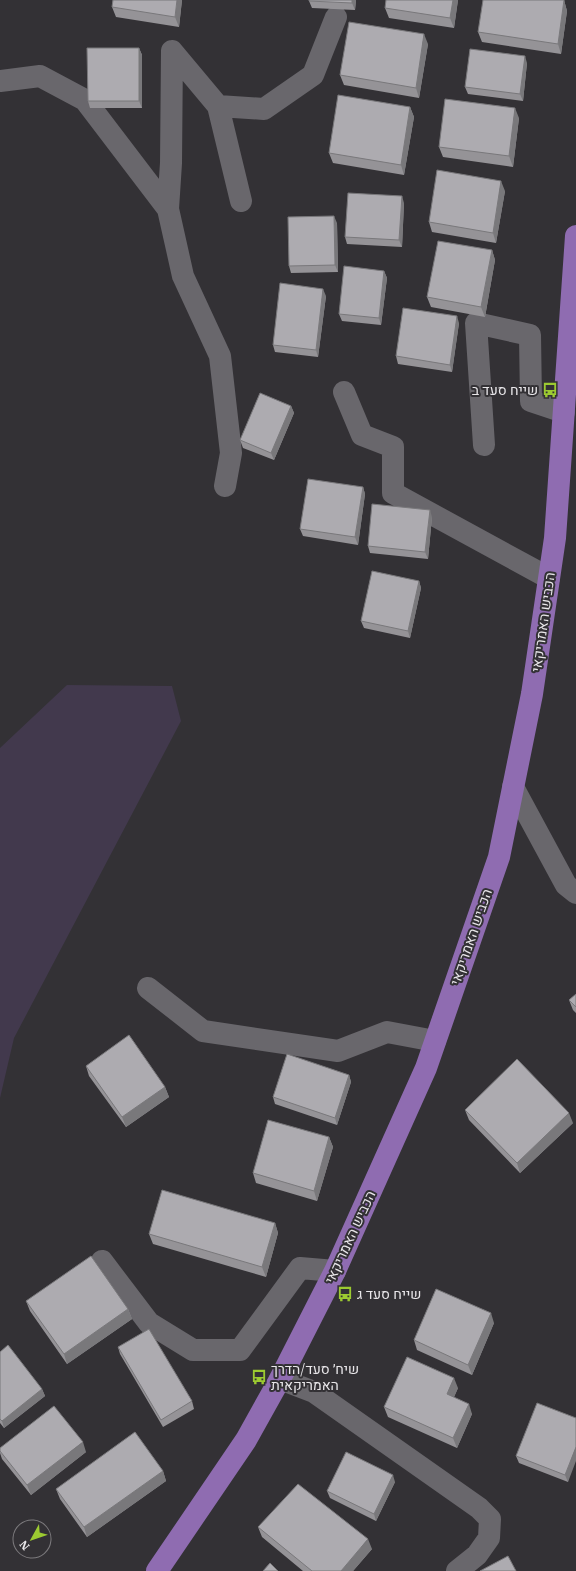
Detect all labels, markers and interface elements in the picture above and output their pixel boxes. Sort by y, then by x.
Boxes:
place label: שייח סעד ב [472,381,538,399]
bus stop icon: שייח סעד ב [541,381,559,399]
street label: הכביש האמריקאי [527,571,559,673]
street label: הכביש האמריקאי [446,886,496,988]
street label: הכביש האמריקאי [321,1188,379,1286]
bus stop icon: שייח סעד ג [336,1285,354,1303]
place label: שייח סעד ג [357,1285,421,1303]
place label: שיח׳ סעד/הדרך האמריקאית [271,1360,359,1394]
bus stop icon: שיח׳ סעד/הדרך האמריקאית [250,1368,268,1386]
north arrow [12,1519,52,1559]
text: N [16,1537,32,1553]

